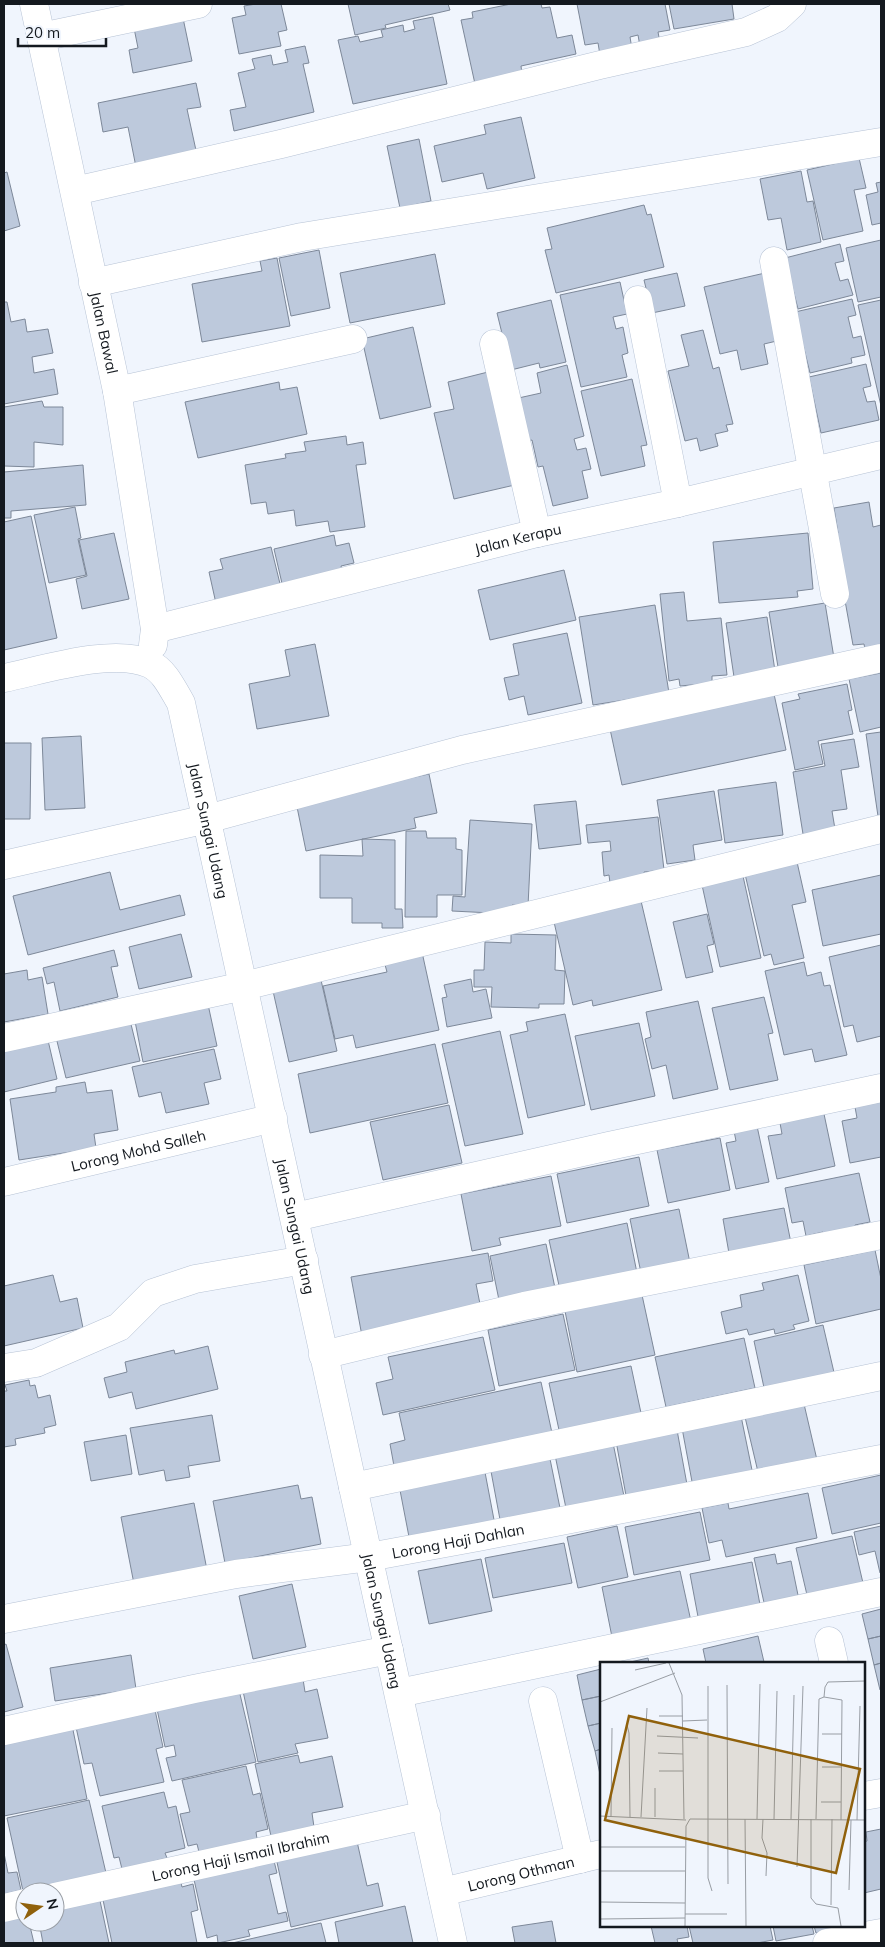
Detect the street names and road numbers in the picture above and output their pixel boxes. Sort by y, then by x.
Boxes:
street label: Jalan Bawal [86,290,123,376]
street label: Jalan Kerapu [472,519,563,558]
street label: Jalan Sungai Udang [185,761,233,900]
street label: Lorong Mohd Salleh [69,1125,208,1175]
street label: Jalan Sungai Udang [272,1157,320,1296]
street label: Lorong Haji Dahlan [390,1519,526,1562]
street label: Jalan Sungai Udang [358,1551,406,1690]
street label: Lorong Haji Ismail Ibrahim [150,1827,331,1885]
street label: Lorong Othman [466,1851,576,1895]

